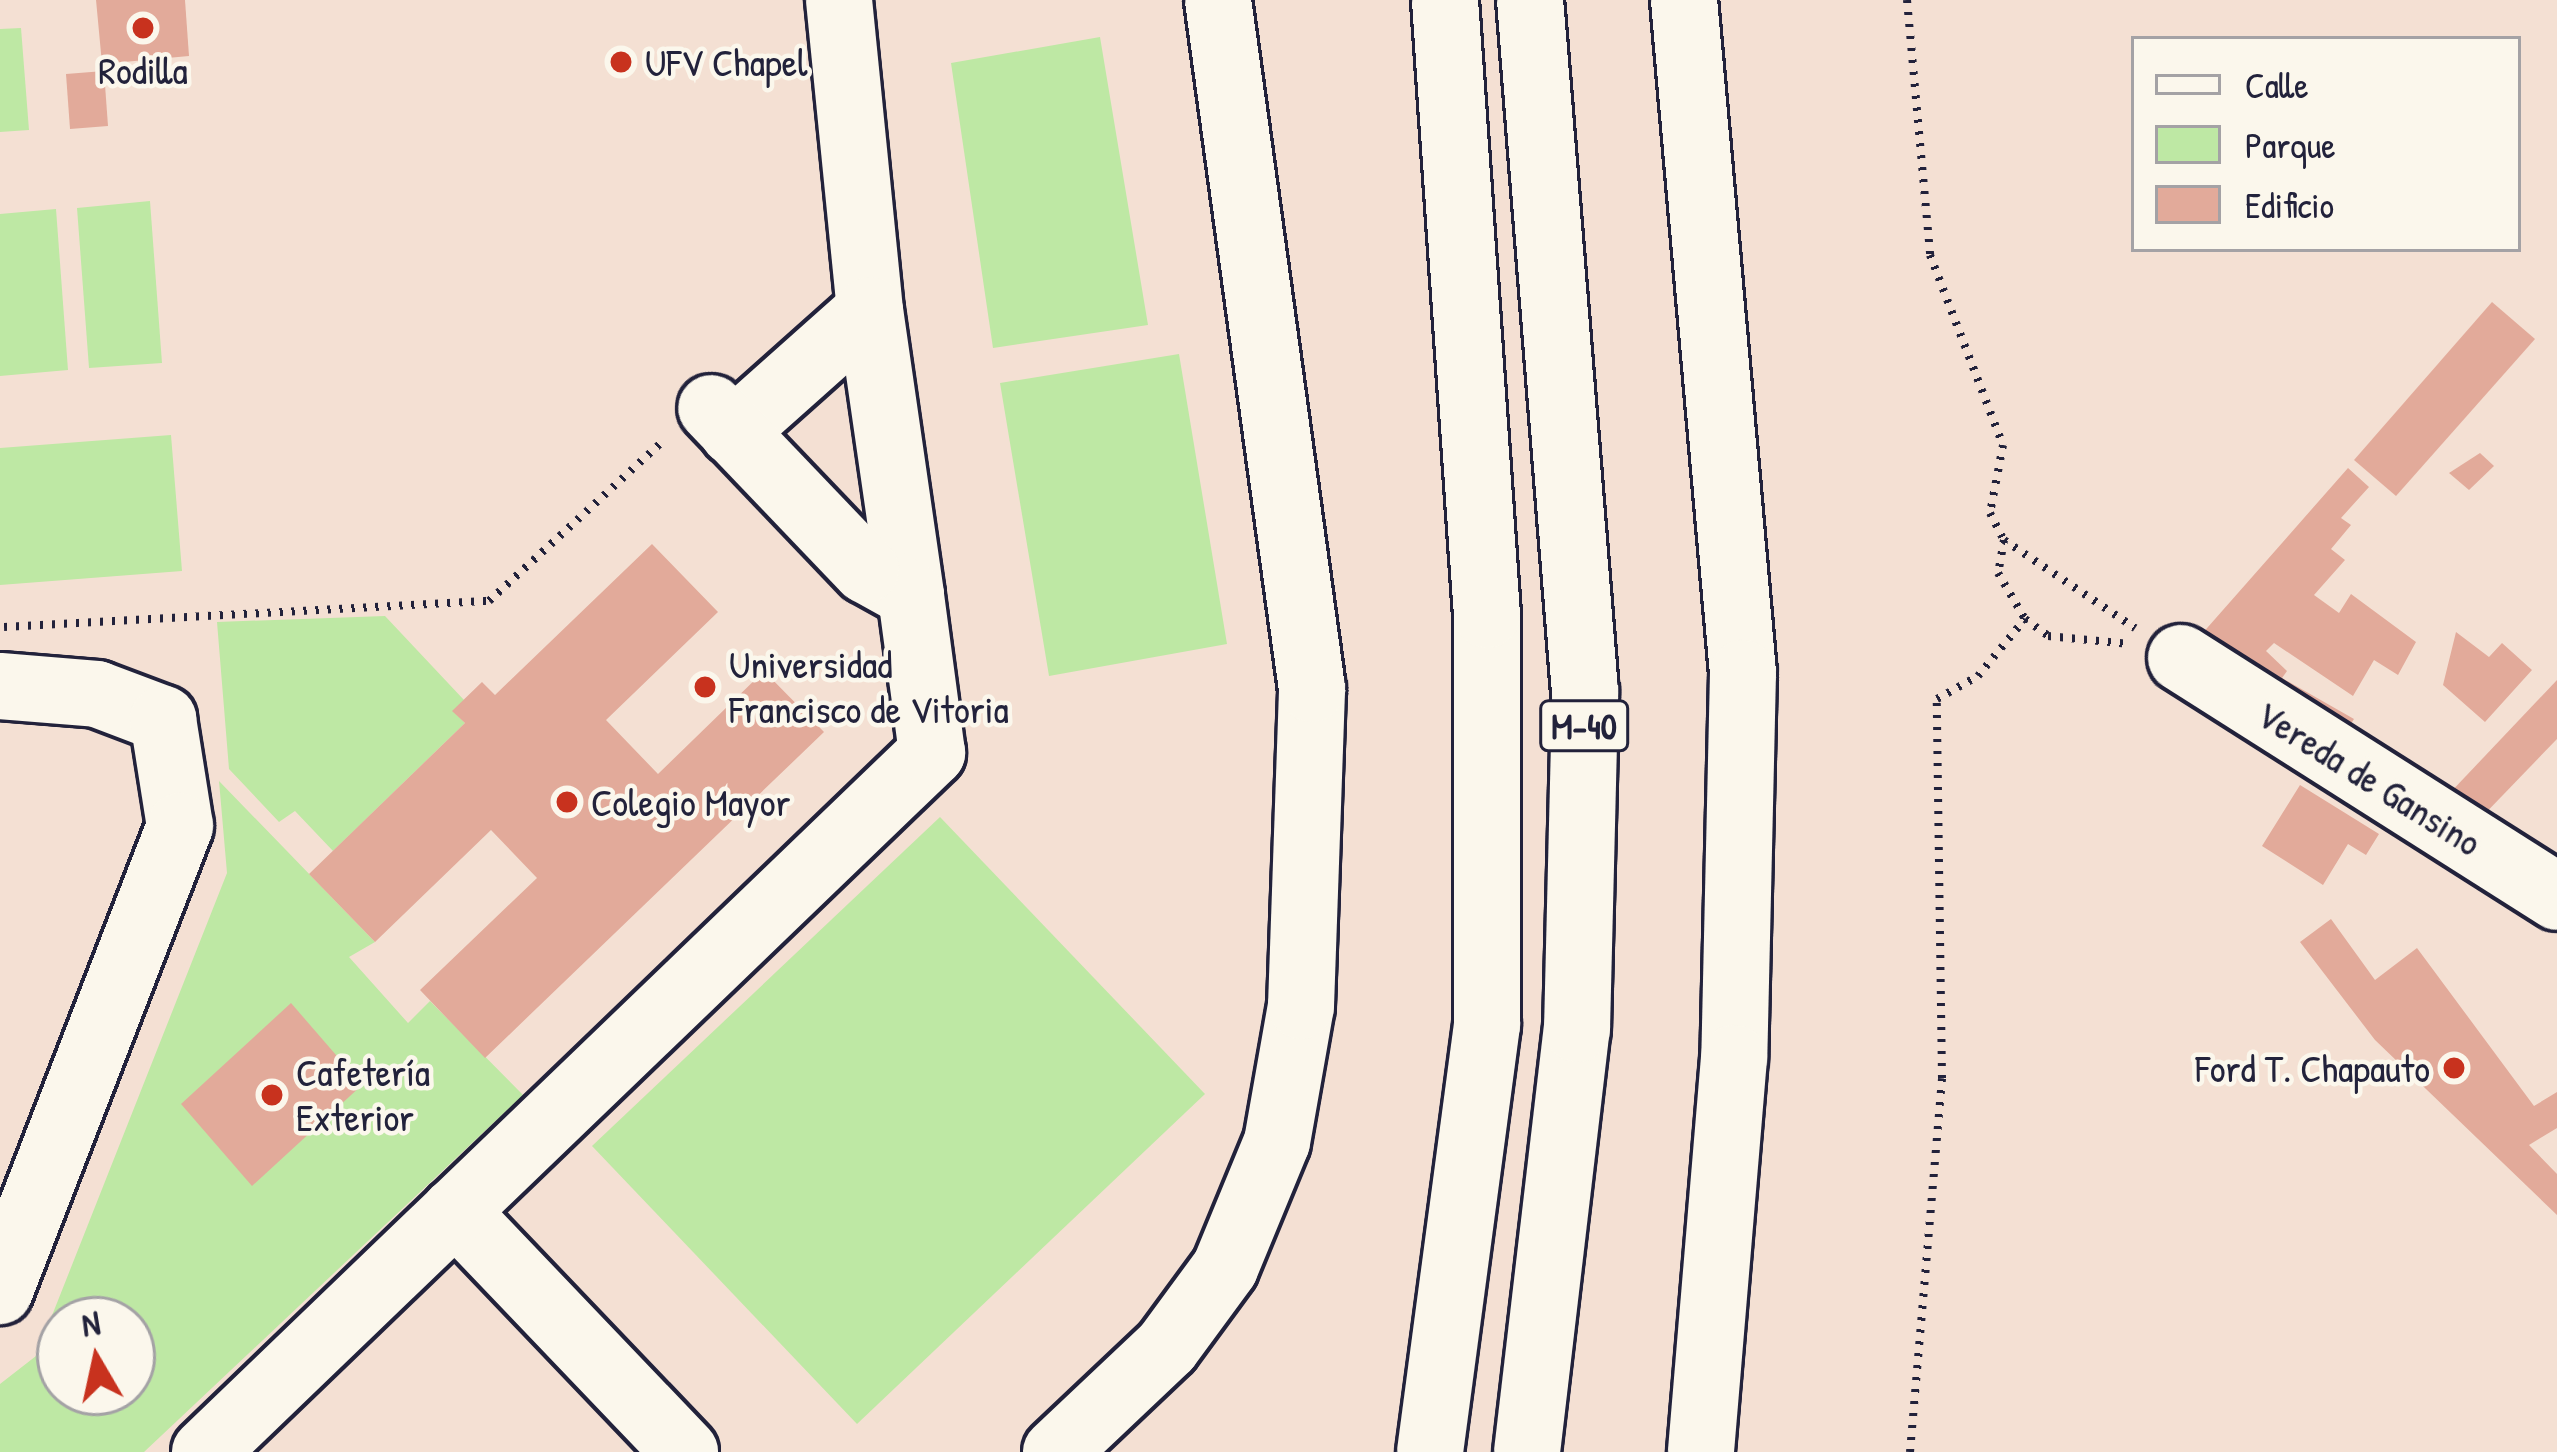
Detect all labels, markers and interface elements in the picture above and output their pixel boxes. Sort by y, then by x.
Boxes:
marker: Rodilla [130,15,156,41]
legend [2131,36,2521,252]
place label: UFV Chapel [645,39,808,85]
place label: Rodilla [98,47,188,93]
marker: UFV Chapel [608,49,634,75]
text: Calle [2245,60,2309,109]
text: Parque [2245,120,2336,169]
text: Edificio [2245,180,2334,229]
place label: Universidad Francisco de Vitoria [729,642,1009,733]
marker: Universidad Francisco de Vitoria [692,674,718,700]
street label: Vereda de Gansino [2248,690,2490,866]
road number: M-40 [1539,696,1629,756]
place label: Colegio Mayor [591,779,790,825]
marker: Colegio Mayor [554,789,580,815]
place label: Ford T. Chapauto [2195,1045,2430,1091]
place label: Cafetería Exterior [296,1050,430,1141]
marker: Ford T. Chapauto [2441,1055,2467,1081]
marker: Cafetería Exterior [259,1082,285,1108]
north arrow [36,1296,156,1416]
text: N [79,1300,103,1347]

